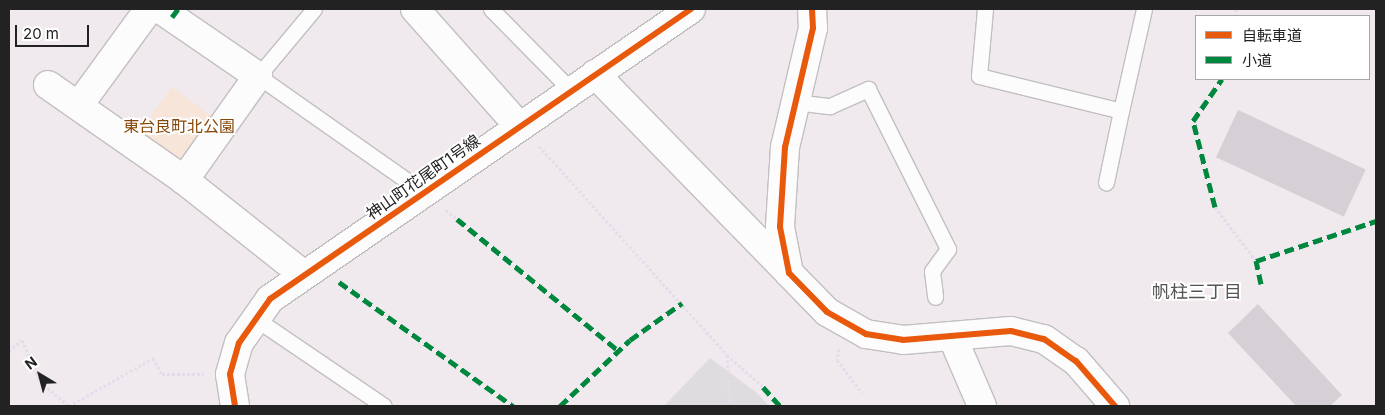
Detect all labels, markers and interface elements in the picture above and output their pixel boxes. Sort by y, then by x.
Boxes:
scale bar [18,15,91,47]
legend [1195,15,1370,80]
text: 20 m [23,24,59,43]
text: 自転車道 [1242,26,1302,45]
text: 小道 [1242,51,1272,70]
park label: 東台良町北公園 [123,116,235,136]
street label: 神山町花尾町1号線 [362,131,484,223]
district label: 帆柱三丁目 [1152,281,1242,303]
north arrow [15,350,65,400]
text: N [21,353,40,373]

